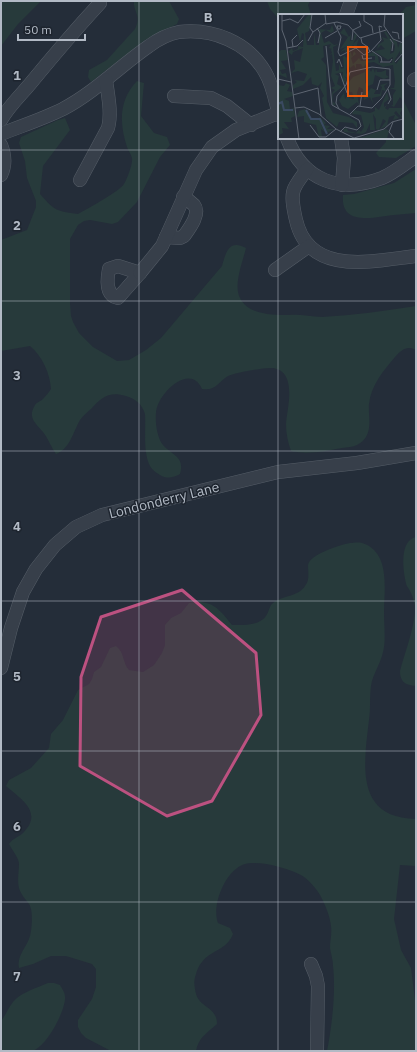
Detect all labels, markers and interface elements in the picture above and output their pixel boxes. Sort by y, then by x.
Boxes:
text: B [204,9,213,26]
inset map [278,14,403,139]
scale bar [18,16,85,42]
text: 50 m [24,22,52,37]
text: 1 [13,67,21,84]
text: 2 [13,217,21,234]
text: 3 [13,367,21,384]
street label: Londonderry Lane [107,477,221,522]
text: 4 [13,518,21,535]
text: 5 [13,668,21,685]
text: 6 [13,818,21,835]
text: 7 [13,968,21,985]

